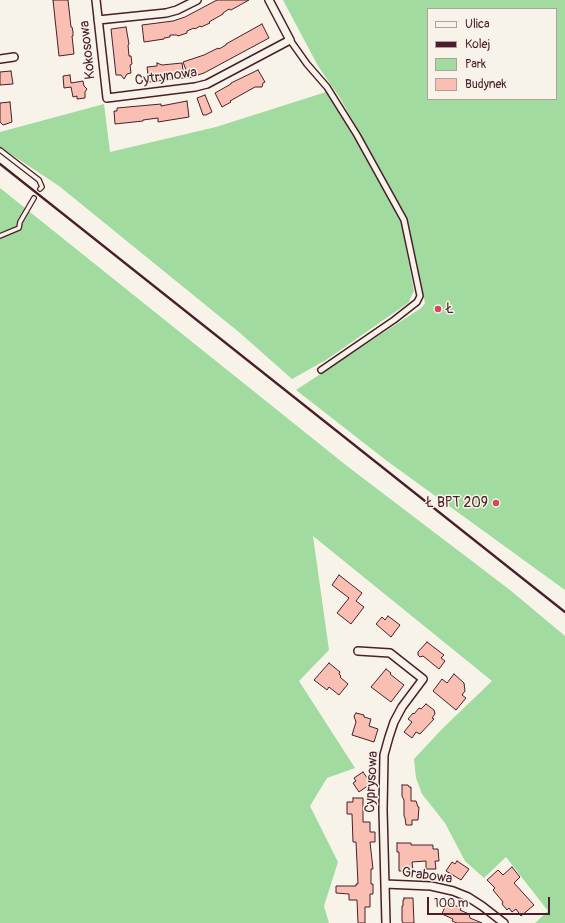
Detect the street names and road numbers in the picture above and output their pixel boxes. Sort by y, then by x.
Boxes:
street label: Kokosowa [77,20,99,80]
street label: Cytrynowa [134,64,198,90]
street label: Cyprysowa [362,751,382,813]
street label: Grabowa [401,864,453,888]

